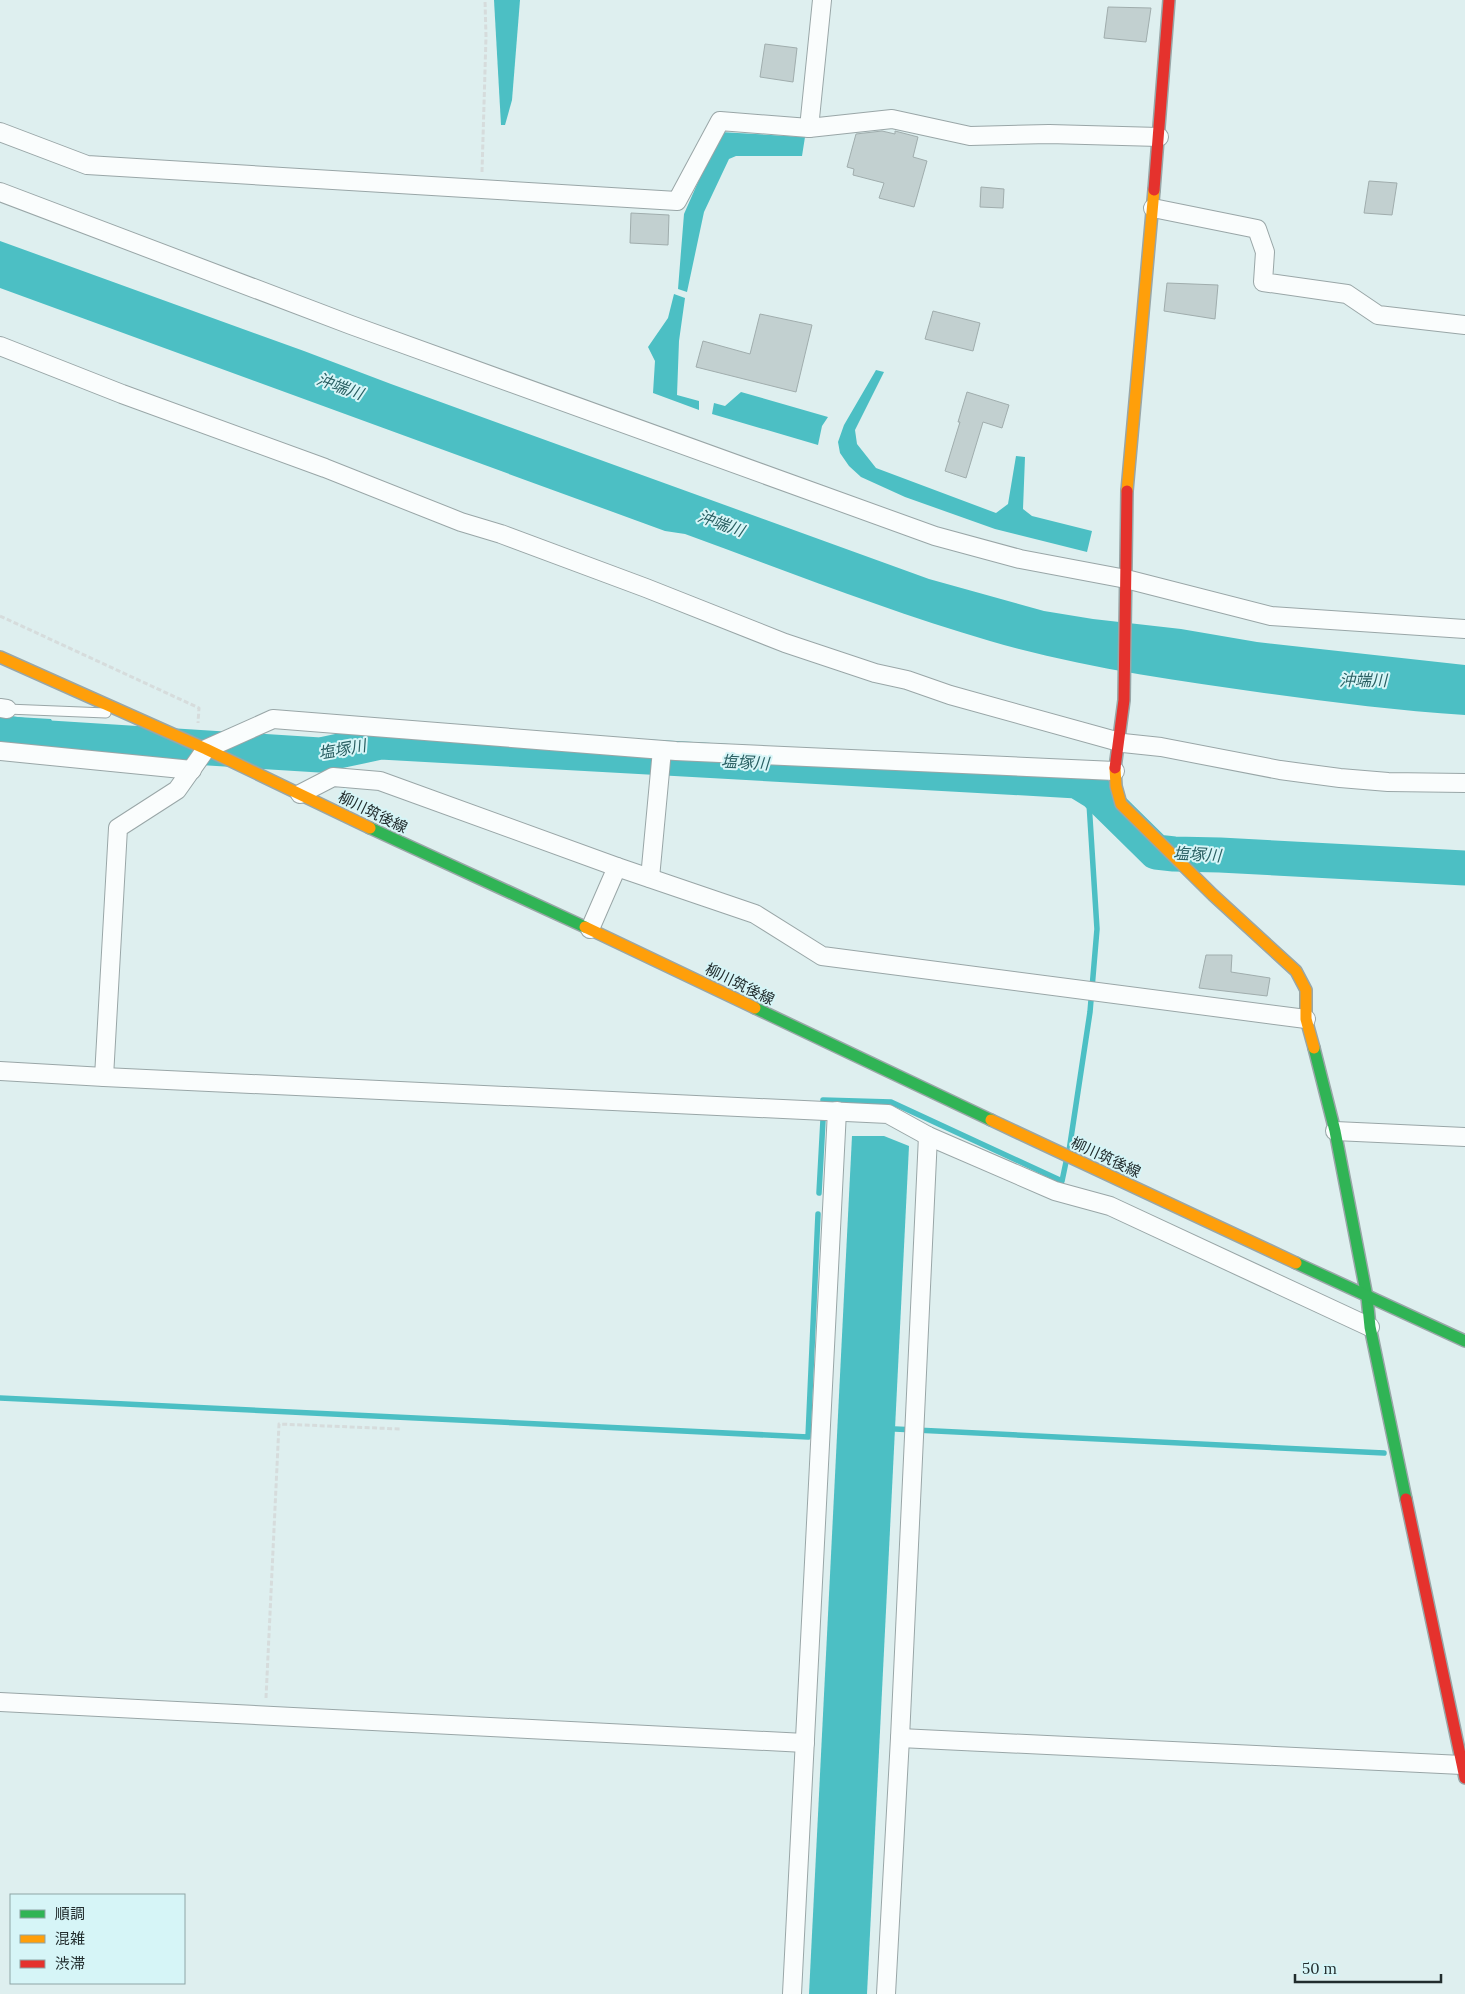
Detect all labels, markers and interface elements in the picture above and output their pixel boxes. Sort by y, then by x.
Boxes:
water label: 沖端川 [314,368,368,404]
water label: 沖端川 [695,505,749,541]
water label: 沖端川 [1339,670,1389,690]
water label: 塩塚川 [317,735,369,763]
water label: 塩塚川 [721,751,771,773]
street label: 柳川筑後線 [335,787,411,837]
water label: 塩塚川 [1173,843,1223,865]
street label: 柳川筑後線 [702,959,778,1009]
street label: 柳川筑後線 [1068,1133,1144,1181]
legend [10,1894,185,1984]
text: 順調 [55,1904,85,1923]
text: 混雑 [55,1929,85,1948]
scale bar [1295,1952,1441,1984]
text: 渋滞 [55,1954,85,1973]
text: 50 m [1302,1959,1337,1978]

